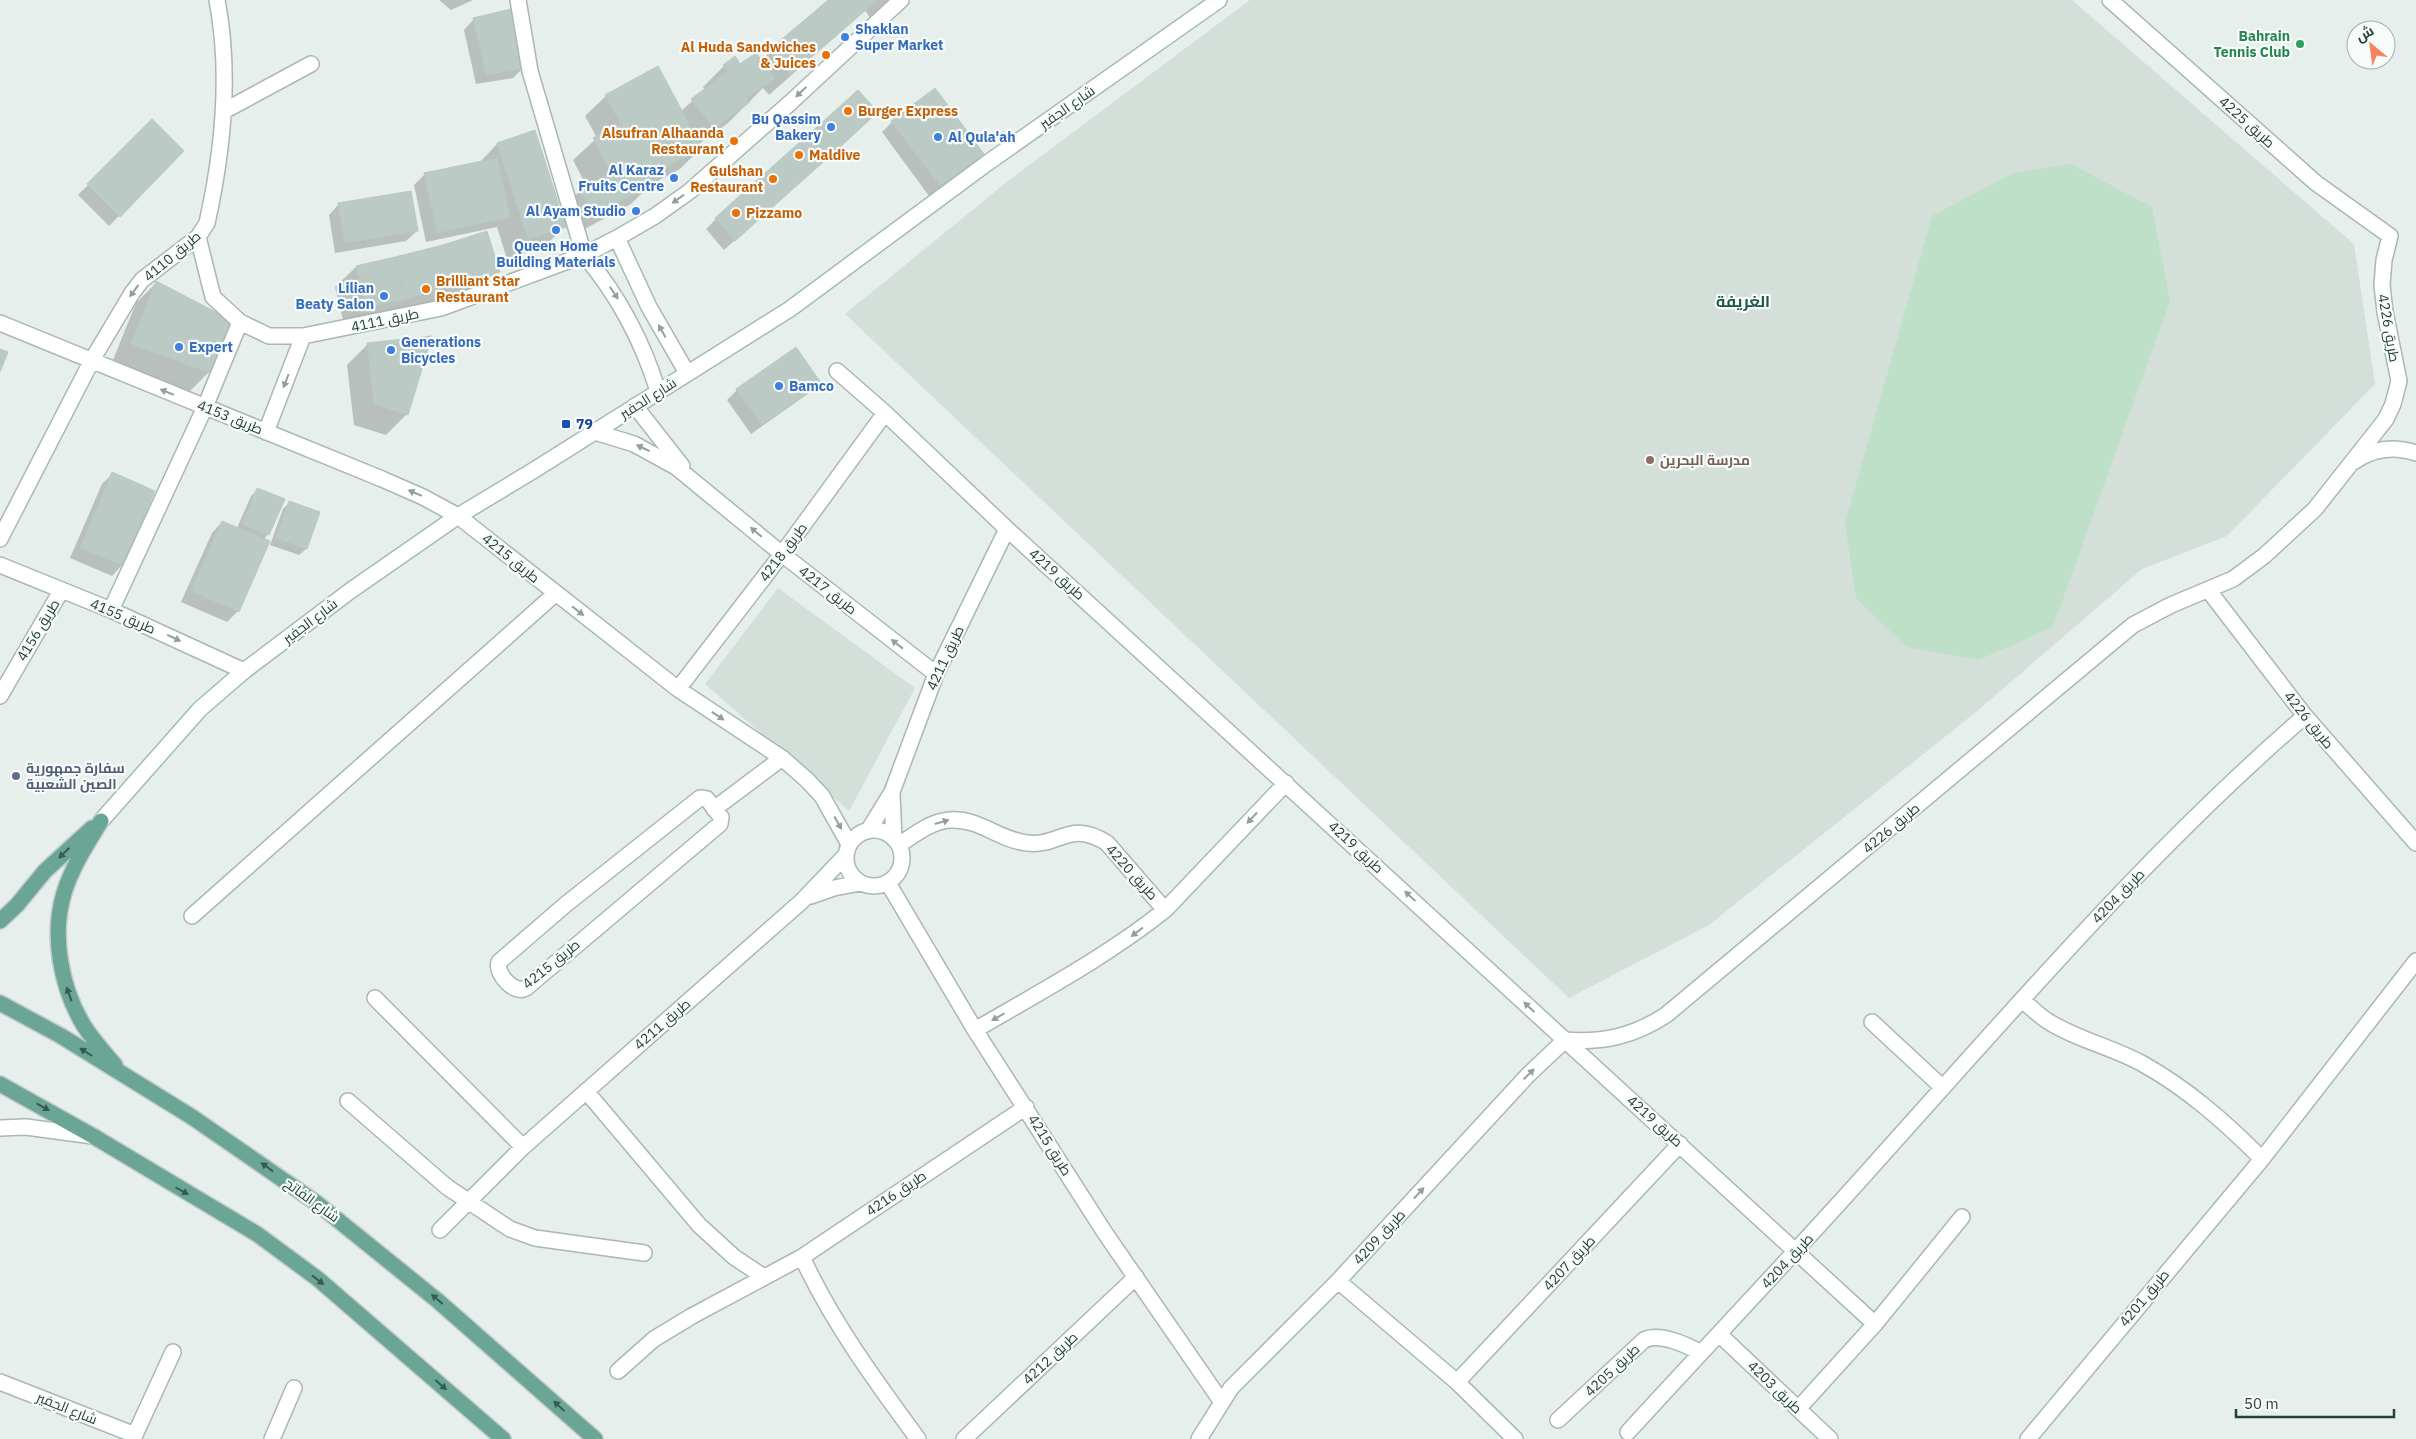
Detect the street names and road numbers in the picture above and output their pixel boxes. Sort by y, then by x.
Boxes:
street label: شارع الجفير [1035,81,1098,133]
street label: طريق 4225 [2215,92,2279,152]
street label: طريق 4110 [140,227,204,285]
street label: طريق 4226 [2374,293,2404,363]
street label: طريق 4111 [349,304,421,336]
street label: شارع الجفير [615,373,680,423]
street label: طريق 4153 [195,396,265,438]
street label: طريق 4218 [755,519,811,585]
street label: طريق 4215 [479,529,543,587]
street label: طريق 4219 [1025,544,1089,604]
street label: طريق 4217 [795,562,861,618]
street label: طريق 4155 [88,594,158,638]
street label: شارع الجفير [278,595,341,648]
street label: طريق 4156 [13,596,63,664]
street label: طريق 4211 [922,623,968,693]
street label: طريق 4226 [2280,688,2338,752]
street label: طريق 4226 [1859,799,1923,857]
street label: طريق 4219 [1325,817,1387,877]
street label: طريق 4220 [1102,840,1162,904]
street label: طريق 4204 [2088,865,2148,927]
street label: طريق 4215 [519,935,583,993]
street label: طريق 4211 [630,995,694,1053]
street label: طريق 4219 [1623,1091,1687,1151]
street label: طريق 4215 [1024,1111,1076,1179]
street label: طريق 4216 [862,1166,930,1220]
street label: شارع الفاتح [281,1174,343,1226]
street label: طريق 4209 [1349,1206,1409,1268]
street label: طريق 4204 [1757,1230,1817,1292]
street label: طريق 4207 [1539,1232,1599,1294]
street label: طريق 4201 [2115,1266,2173,1330]
street label: طريق 4212 [1019,1328,1081,1388]
street label: طريق 4205 [1581,1340,1643,1400]
street label: طريق 4203 [1744,1357,1806,1417]
street label: شارع الجفير [33,1387,100,1428]

